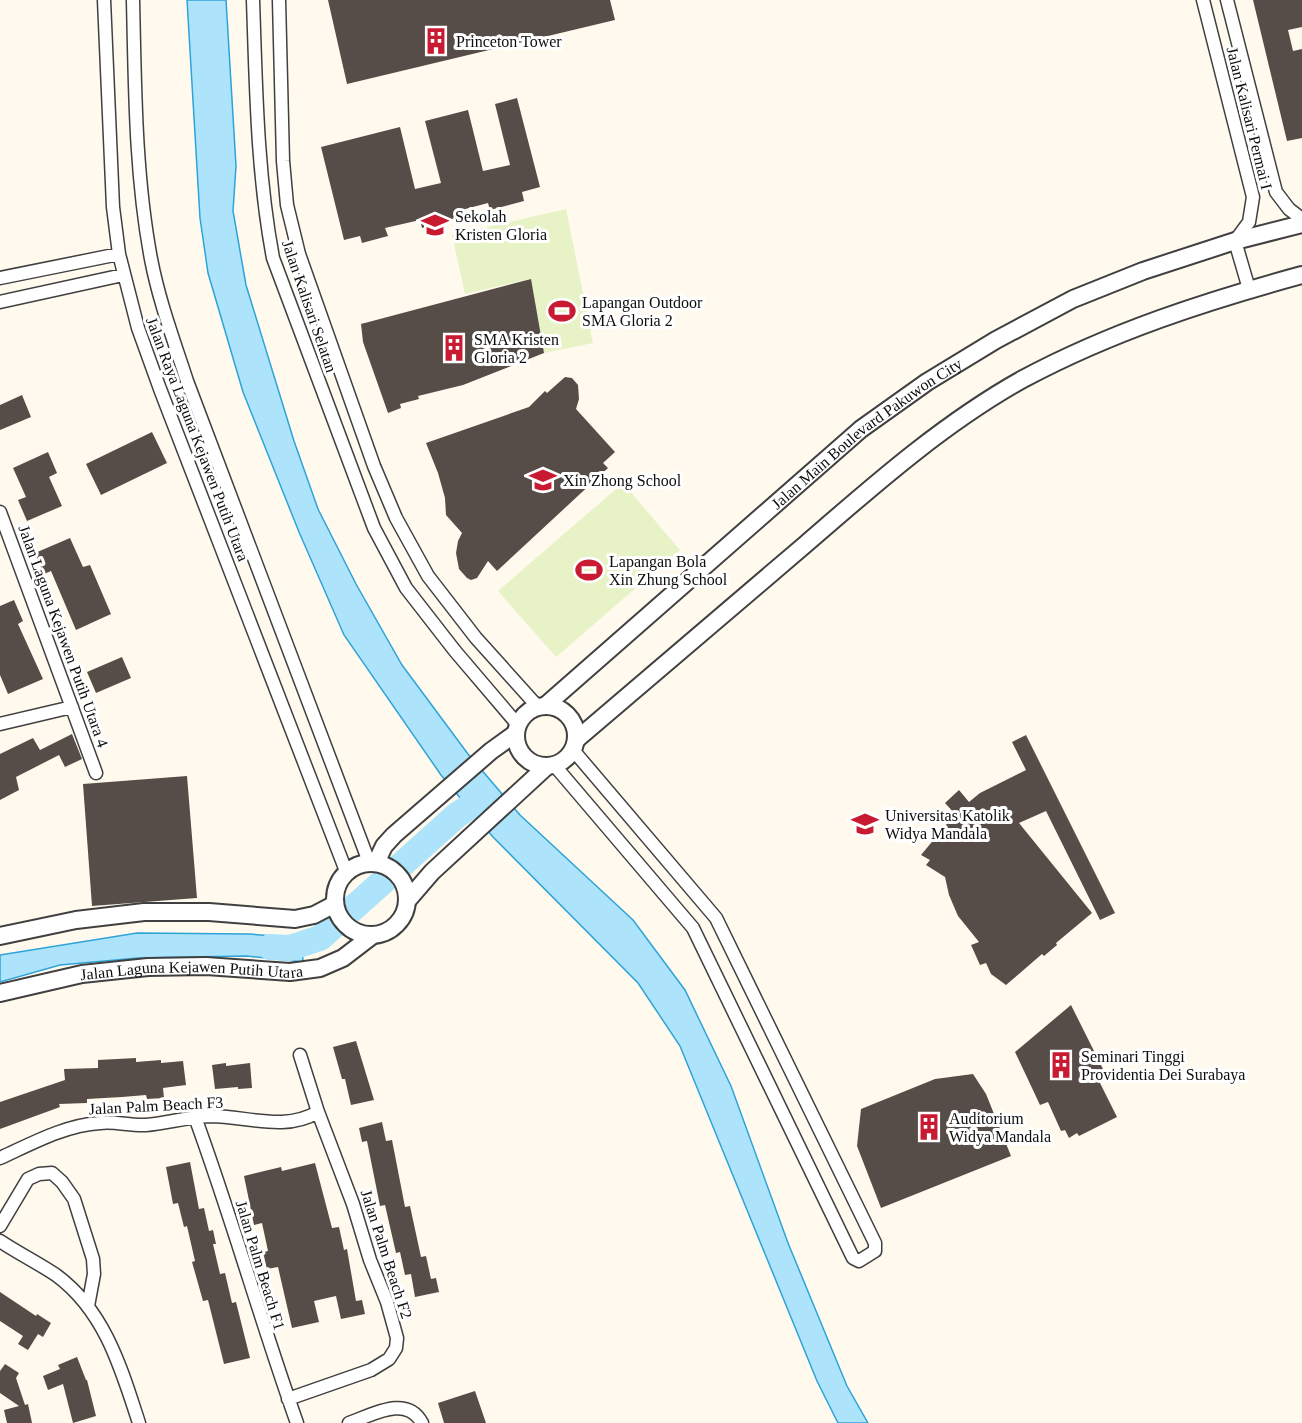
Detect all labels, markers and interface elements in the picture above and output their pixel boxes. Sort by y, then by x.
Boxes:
building icon: Princeton Tower [421,26,451,56]
place label: Princeton Tower [456,33,562,50]
street label: Jalan Kalisari Permai I [1224,45,1275,191]
place label: Sekolah Kristen Gloria [455,208,547,243]
school or university icon: Sekolah Kristen Gloria [420,210,450,240]
street label: Jalan Kalisari Selatan [279,238,340,374]
place label: Lapangan Outdoor SMA Gloria 2 [582,294,703,329]
sports icon: Lapangan Outdoor SMA Gloria 2 [547,296,577,326]
street label: Jalan Raya Laguna Kejawen Putih Utara [142,315,252,564]
place label: SMA Kristen Gloria 2 [474,331,559,366]
building icon: SMA Kristen Gloria 2 [439,333,469,363]
street label: Jalan Main Boulevard Pakuwon City [768,355,966,513]
school or university icon: Xin Zhong School [528,465,558,495]
place label: Xin Zhong School [563,472,682,490]
street label: Jalan Laguna Kejawen Putih Utara 4 [14,523,112,750]
place label: Lapangan Bola Xin Zhung School [609,553,728,589]
sports icon: Lapangan Bola Xin Zhung School [574,555,604,585]
place label: Universitas Katolik Widya Mandala [885,807,1010,843]
school or university icon: Universitas Katolik Widya Mandala [850,809,880,839]
street label: Jalan Laguna Kejawen Putih Utara [79,958,304,983]
place label: Seminari Tinggi Providentia Dei Surabaya [1081,1048,1245,1084]
building icon: Seminari Tinggi Providentia Dei Surabaya [1046,1050,1076,1080]
street label: Jalan Palm Beach F3 [88,1093,224,1118]
place label: Auditorium Widya Mandala [949,1110,1051,1146]
building icon: Auditorium Widya Mandala [914,1112,944,1142]
street label: Jalan Palm Beach F2 [358,1188,415,1321]
street label: Jalan Palm Beach F1 [233,1198,288,1332]

